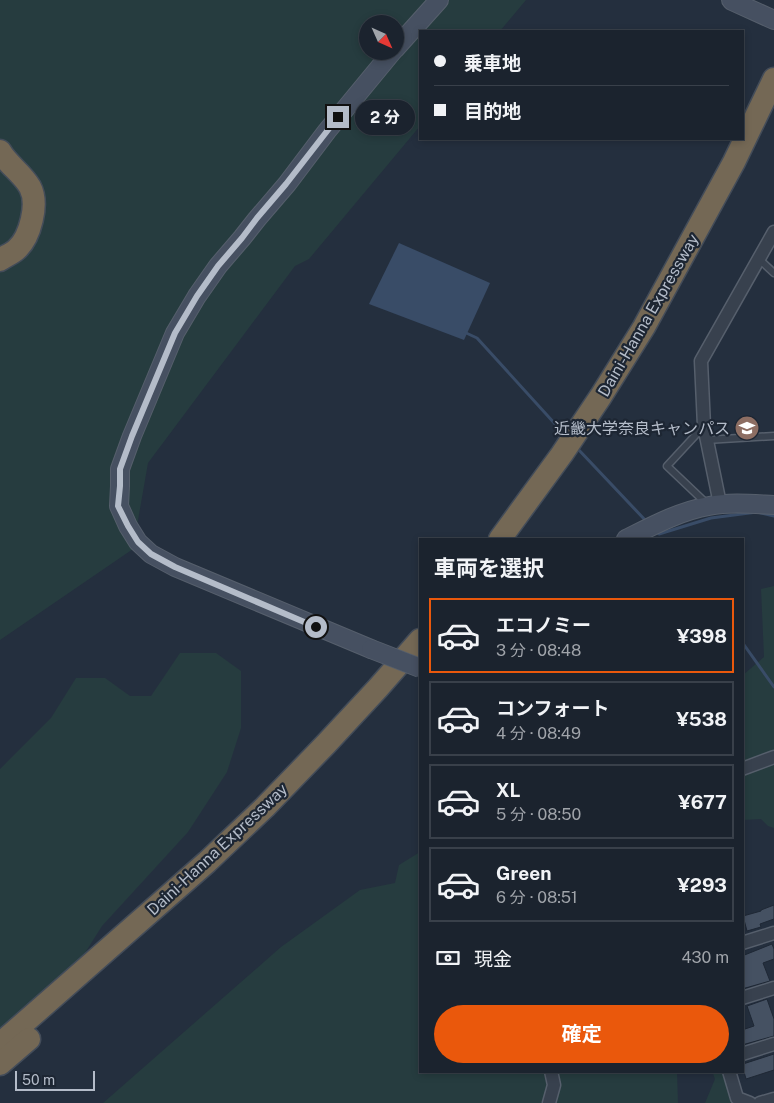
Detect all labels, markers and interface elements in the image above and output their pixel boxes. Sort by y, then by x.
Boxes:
north arrow [359,15,404,60]
map controls [359,15,404,60]
text: 乗車地 [464,52,521,74]
callout: 2 分 [356,100,416,134]
text: 目的地 [464,100,521,122]
route end [327,106,349,128]
text: 2 分 [370,108,400,127]
street label: Daini-Hanna Expressway [594,230,703,400]
school or university icon: 近畿大学奈良キャンパス [734,415,760,441]
place label: 近畿大学奈良キャンパス [554,419,730,438]
text: 車両を選択 [434,555,544,581]
icon: car [436,613,481,658]
text: エコノミー [496,614,591,636]
route start [305,616,327,638]
text: ¥398 [677,625,727,647]
text: 3 分 · 08:48 [496,641,581,660]
icon: car [436,696,481,741]
text: コンフォート [496,697,609,719]
text: ¥538 [676,708,727,730]
text: 4 分 · 08:49 [496,724,581,743]
street label: Daini-Hanna Expressway [143,779,292,919]
icon: car [436,779,481,824]
text: XL [496,779,521,801]
text: ¥677 [678,791,727,813]
text: 5 分 · 08:50 [496,805,581,824]
icon: car [436,862,481,907]
text: Green [496,862,551,884]
text: ¥293 [677,874,727,896]
text: 6 分 · 08:51 [496,888,578,907]
icon: cash [434,944,462,972]
text: 現金 [474,948,512,970]
text: 430 m [681,948,729,967]
button: 確定 [434,1005,729,1063]
scale bar [15,1068,95,1091]
text: 50 m [22,1072,55,1088]

